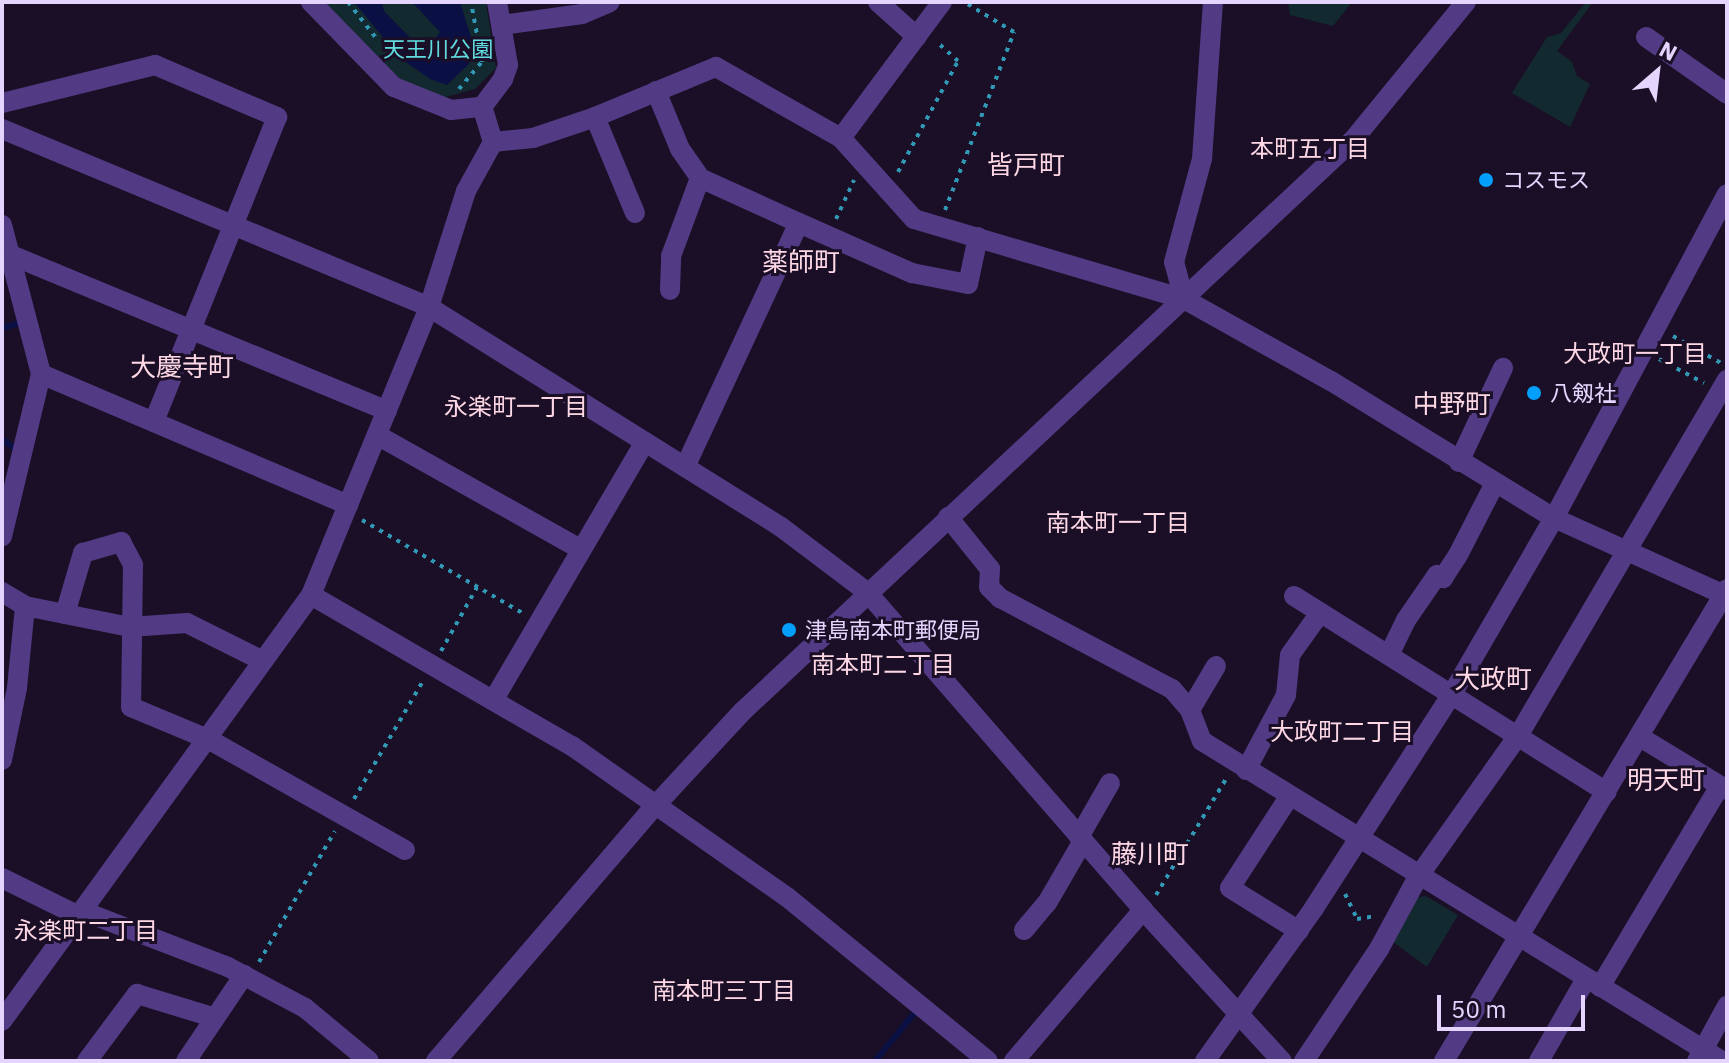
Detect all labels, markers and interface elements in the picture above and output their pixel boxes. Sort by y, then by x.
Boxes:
north arrow [1617,32,1697,112]
text: N [1655,34,1682,67]
park label: 天王川公園 [383,36,493,62]
district label: 本町五丁目 [1250,135,1370,163]
district label: 皆戸町 [987,149,1065,181]
place label: コスモス [1502,167,1590,193]
marker: コスモス [1477,171,1495,189]
district label: 薬師町 [762,246,840,278]
district label: 大政町一丁目 [1563,340,1707,368]
district label: 大慶寺町 [130,351,234,383]
place label: 八剱社 [1550,380,1616,406]
marker: 八剱社 [1525,384,1543,402]
district label: 中野町 [1413,388,1491,420]
district label: 永楽町一丁目 [444,393,588,421]
district label: 南本町一丁目 [1046,509,1190,537]
place label: 津島南本町郵便局 [805,617,981,643]
marker: 津島南本町郵便局 [780,621,798,639]
district label: 南本町二丁目 [811,651,955,679]
district label: 大政町 [1454,663,1532,695]
district label: 大政町二丁目 [1270,718,1414,746]
district label: 明天町 [1627,764,1705,796]
district label: 藤川町 [1111,838,1189,870]
district label: 永楽町二丁目 [14,917,158,945]
district label: 南本町三丁目 [652,977,796,1005]
scale bar [1441,979,1589,1029]
text: 50 m [1451,993,1506,1025]

